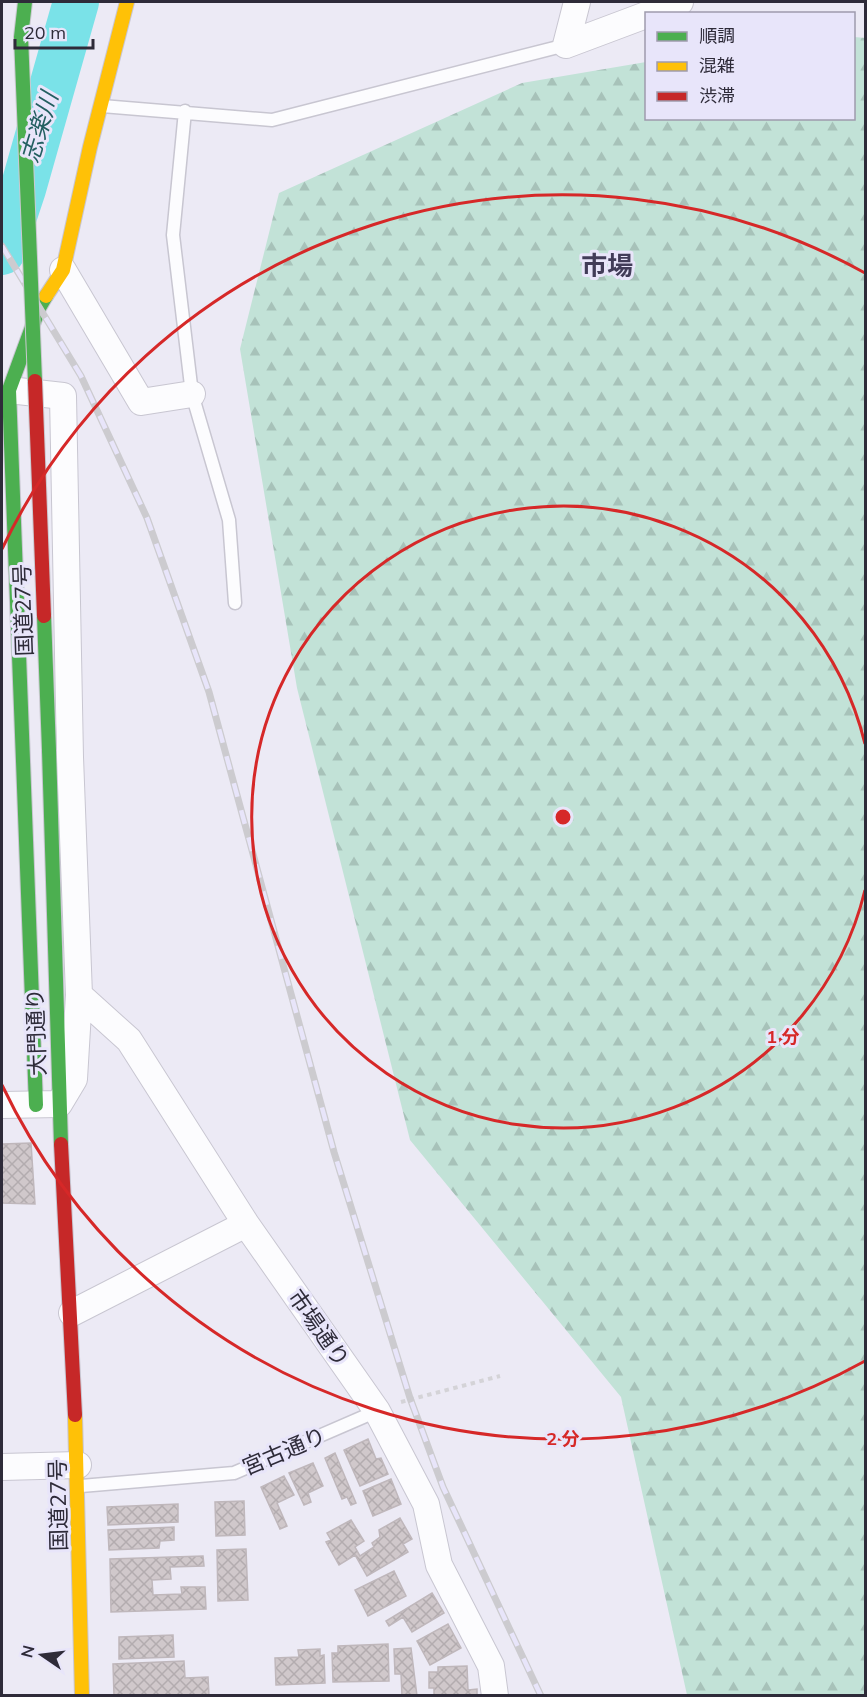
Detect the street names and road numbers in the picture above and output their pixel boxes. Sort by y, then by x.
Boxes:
street label: 国道27号 [7,563,39,657]
street label: 大門通り [20,988,52,1076]
street label: 市場通り [282,1284,356,1372]
street label: 宮古通り [238,1421,330,1481]
street label: 国道27号 [43,1459,73,1551]

